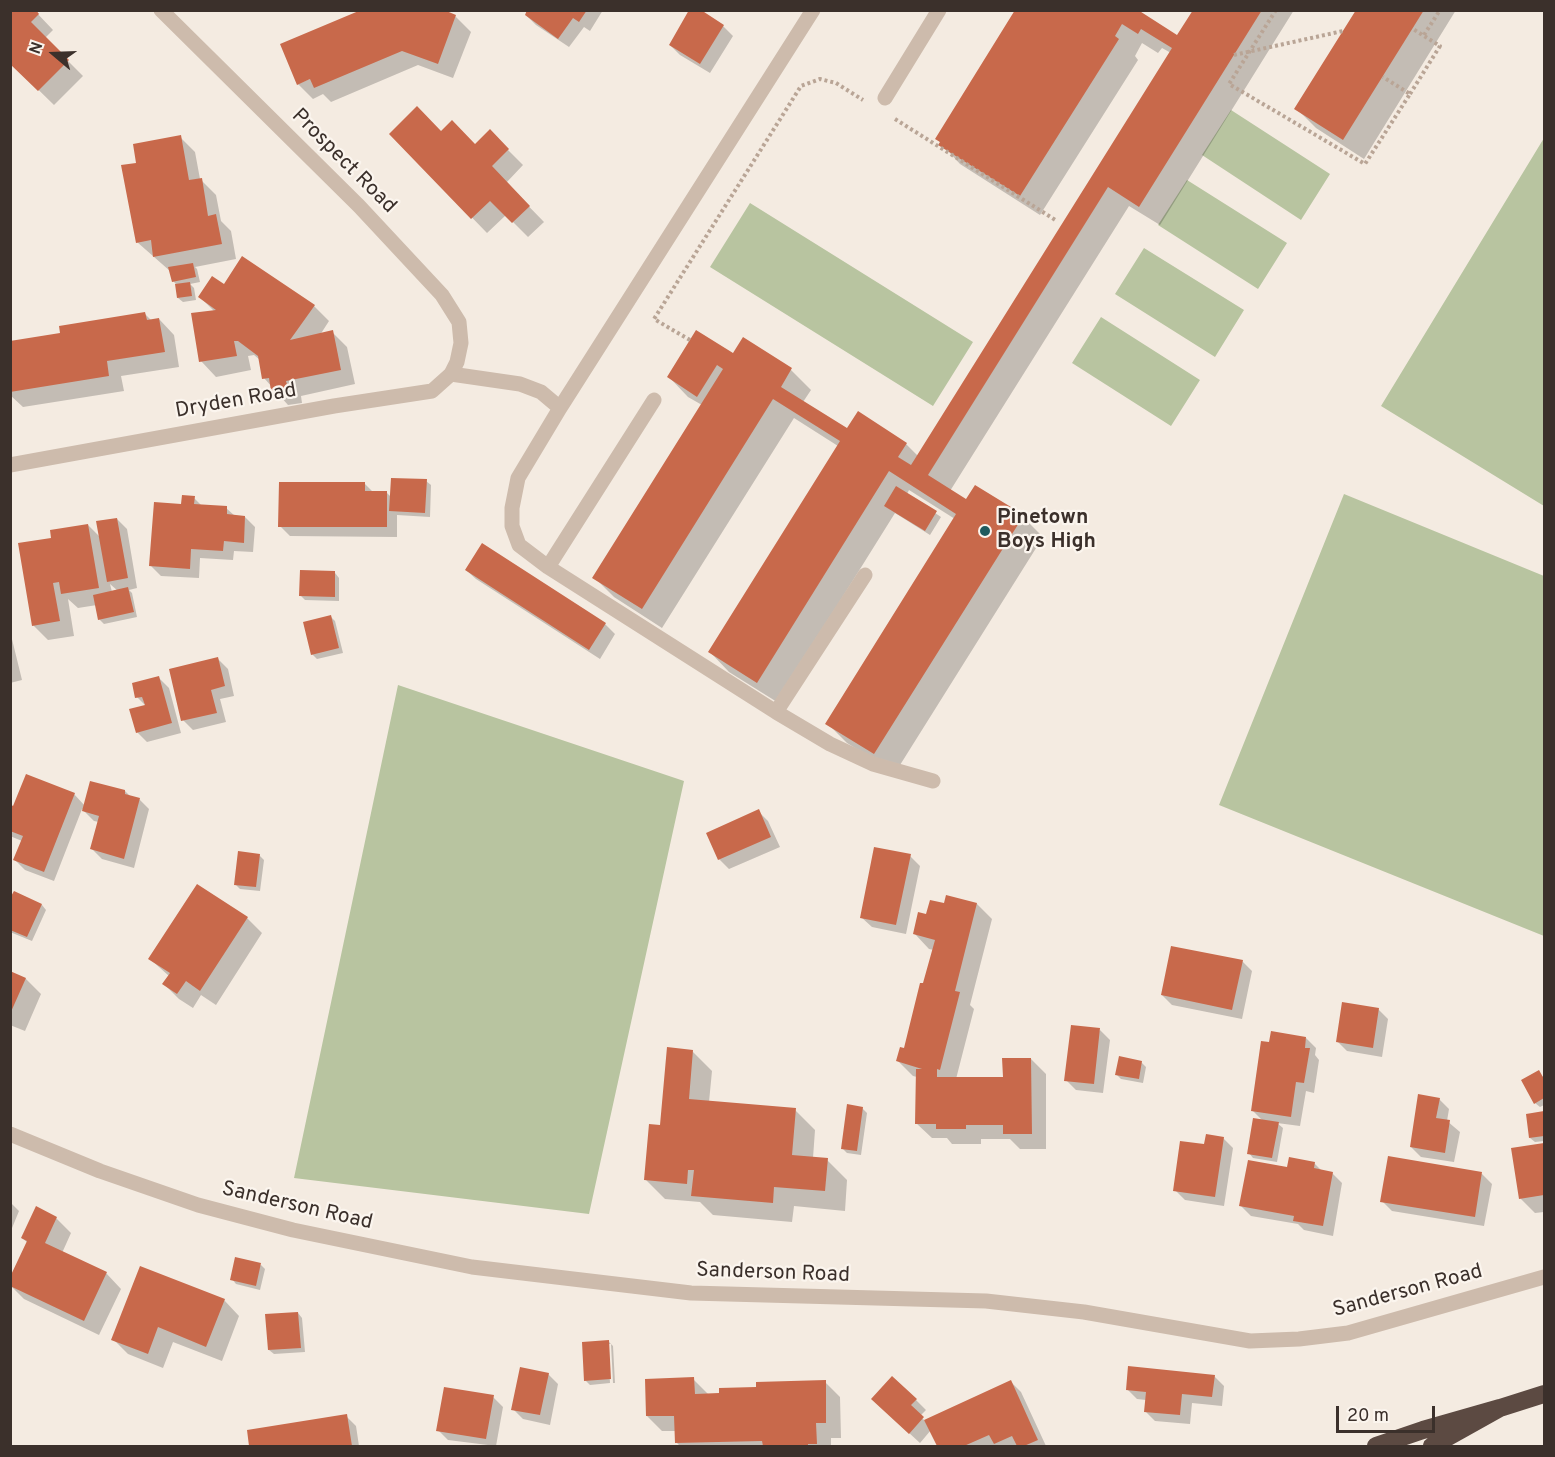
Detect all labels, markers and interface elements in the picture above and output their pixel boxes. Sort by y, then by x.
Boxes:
north arrow [24,24,84,84]
text: N [26,39,48,57]
street label: Prospect Road [285,104,401,220]
street label: Dryden Road [174,379,298,425]
place label: Pinetown Boys High [997,506,1096,556]
marker: Pinetown Boys High [978,524,992,538]
street label: Sanderson Road [219,1177,375,1237]
street label: Sanderson Road [696,1259,850,1289]
street label: Sanderson Road [1330,1260,1486,1324]
scale bar [1339,1394,1438,1432]
text: 20 m [1347,1405,1389,1428]

